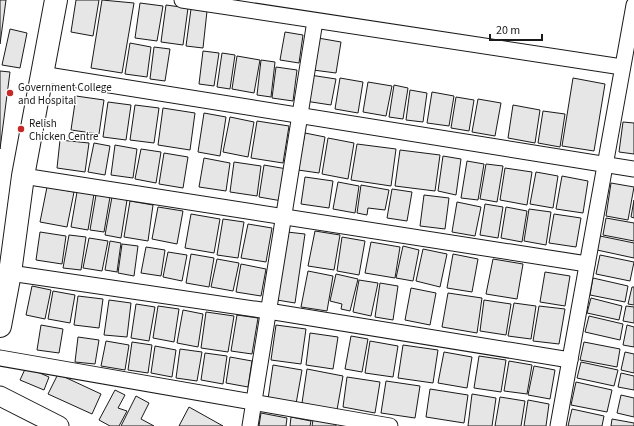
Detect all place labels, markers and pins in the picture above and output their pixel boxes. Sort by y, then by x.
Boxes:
place label: Government College and Hospital [18,80,112,108]
marker: Government College and Hospital [5,88,15,98]
place label: Relish Chicken Centre [29,116,99,144]
marker: Relish Chicken Centre [16,124,26,134]

